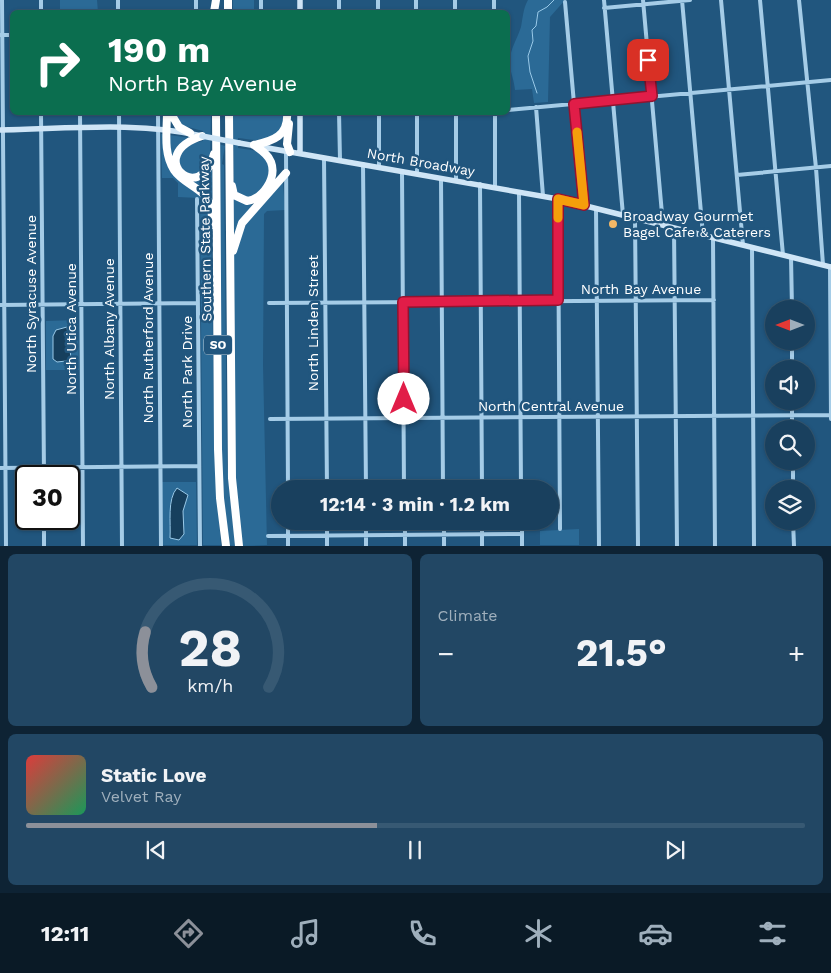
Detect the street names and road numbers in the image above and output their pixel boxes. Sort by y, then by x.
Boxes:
street label: North Broadway [366,145,477,179]
street label: Southern State Parkway [196,155,214,322]
street label: North Syracuse Avenue [23,215,39,373]
street label: North Rutherford Avenue [140,253,156,423]
street label: North Linden Street [305,255,321,391]
street label: North Albany Avenue [101,258,117,400]
street label: North Utica Avenue [63,263,79,395]
street label: North Bay Avenue [581,281,701,297]
street label: North Park Drive [179,316,195,428]
road number: SO [204,336,232,354]
street label: North Central Avenue [478,398,624,414]

